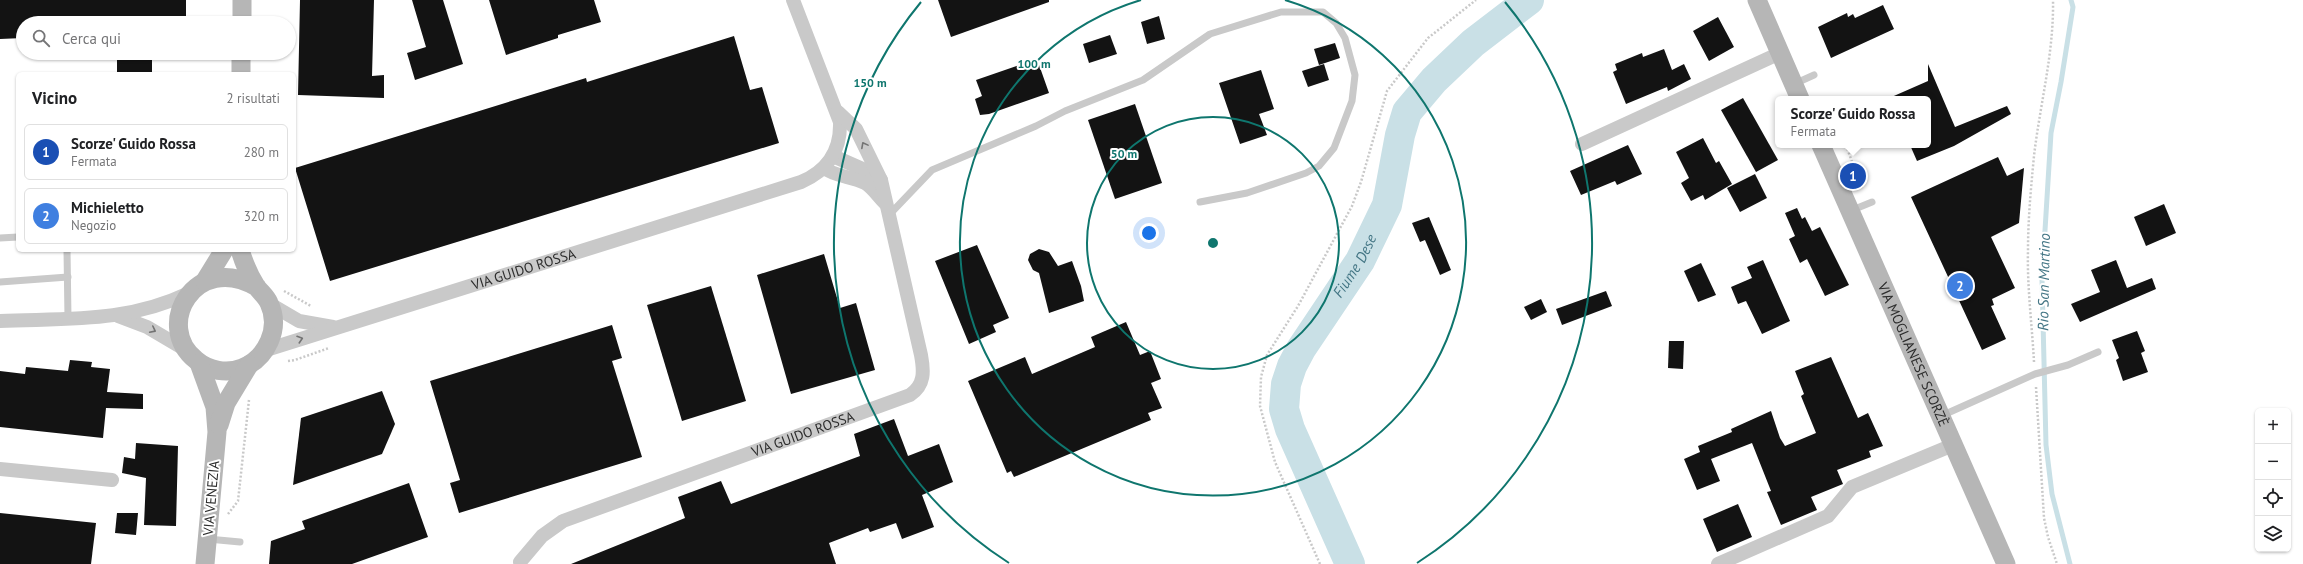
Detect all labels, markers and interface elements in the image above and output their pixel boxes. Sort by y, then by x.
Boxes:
search box [16,16,296,60]
icon: search [30,27,52,49]
text: Cerca qui [62,29,121,48]
text: 100 m [1017,56,1051,71]
text: 150 m [853,75,887,90]
text: Vicino [32,87,77,109]
text: 2 risultati [227,90,280,107]
popup [1775,96,1931,148]
text: Scorze' Guido Rossa [1791,104,1915,123]
text: Fermata [1791,123,1836,140]
text: Scorze' Guido Rossa [71,134,196,153]
one-way arrow [862,142,869,149]
text: 1 [42,144,50,161]
text: 280 m [244,144,279,161]
text: 50 m [1111,146,1137,161]
text: Fermata [71,153,117,170]
pin: 1 [1840,161,1866,191]
text: Michieletto [71,198,144,217]
text: 2 [42,208,50,225]
text: 320 m [244,208,279,225]
text: Negozio [71,217,116,234]
your location [1139,223,1159,243]
water label: Fiume Dese [1328,231,1380,301]
water label: Rio San Martino [2033,233,2054,331]
centre of rings [1206,236,1220,250]
street label: VIA GUIDO ROSSA [468,244,579,294]
pin: 2 [1947,271,1973,301]
street label: VIA MOGLIANESE SCORZÈ [1873,279,1953,429]
one-way arrow [149,325,157,333]
one-way arrow [297,335,304,344]
street label: VIA GUIDO ROSSA [748,407,857,461]
map controls [2255,408,2291,552]
button: + [2255,408,2291,444]
button: − [2255,444,2291,480]
street label: VIA VENEZIA [199,459,223,537]
button: locate [2255,480,2291,516]
button: layers [2255,516,2291,552]

